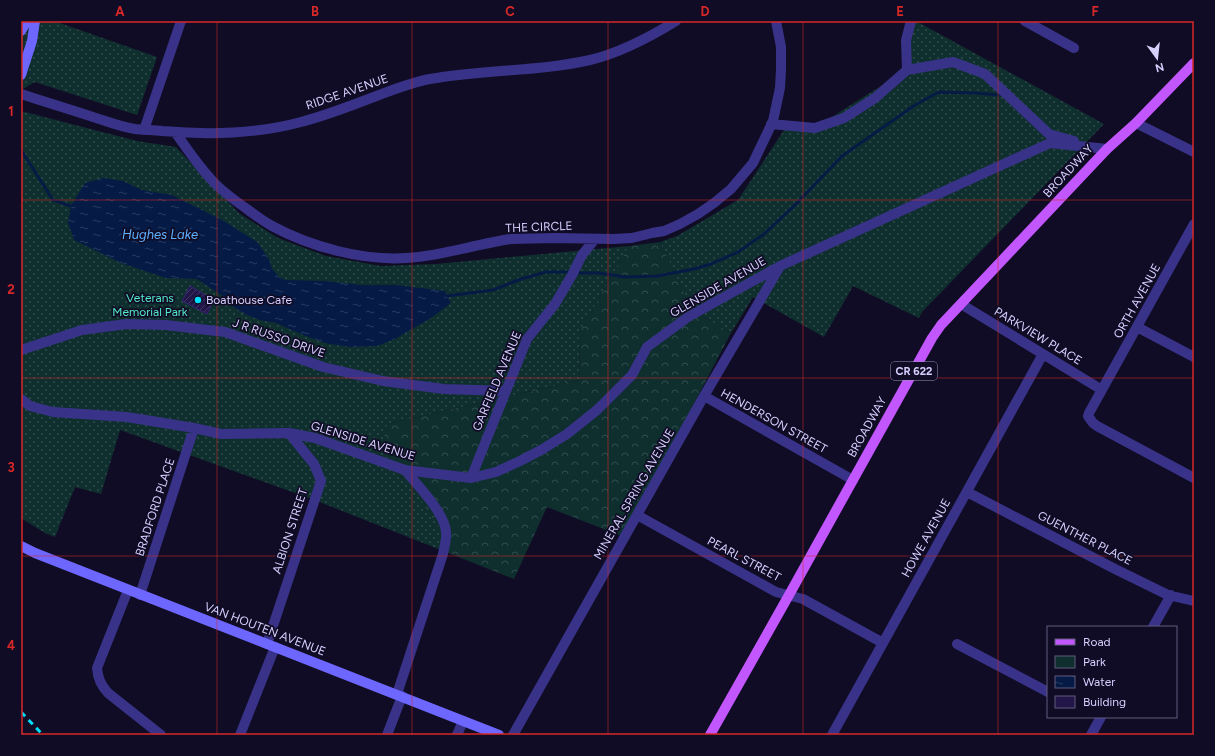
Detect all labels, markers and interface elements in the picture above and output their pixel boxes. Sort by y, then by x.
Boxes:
text: A [115,4,125,19]
text: B [311,4,319,19]
text: C [505,4,515,19]
text: D [700,4,710,19]
text: E [896,4,904,19]
text: F [1091,4,1099,19]
north arrow [1137,38,1177,78]
text: N [1154,60,1165,75]
street label: RIDGE AVENUE [304,71,390,113]
text: 1 [8,104,14,119]
street label: BROADWAY [1040,141,1096,200]
street label: THE CIRCLE [505,219,573,235]
water label: Hughes Lake [122,227,198,242]
street label: GLENSIDE AVENUE [667,254,769,320]
street label: ORTH AVENUE [1111,261,1163,341]
text: 2 [7,282,15,297]
park label: Veterans Memorial Park [112,291,188,319]
place label: Boathouse Cafe [206,293,293,307]
marker: Boathouse Cafe [193,295,203,305]
street label: PARKVIEW PLACE [992,304,1084,368]
street label: J R RUSSO DRIVE [231,316,327,360]
street label: GARFIELD AVENUE [470,329,524,433]
road number: CR 622 [891,362,937,380]
street label: HENDERSON STREET [718,386,830,456]
street label: BROADWAY [845,394,890,460]
street label: GLENSIDE AVENUE [309,418,417,464]
street label: MINERAL SPRING AVENUE [591,426,677,562]
street label: BRADFORD PLACE [132,456,178,558]
text: 3 [7,460,15,475]
street label: ALBION STREET [270,486,310,575]
street label: HOWE AVENUE [899,496,953,580]
street label: GUENTHER PLACE [1035,508,1135,568]
street label: PEARL STREET [705,534,783,584]
street label: VAN HOUTEN AVENUE [202,599,328,659]
legend [1047,626,1177,718]
text: Road [1083,635,1111,649]
text: 4 [7,638,15,653]
text: Park [1083,655,1106,669]
text: Water [1083,675,1115,689]
text: Building [1083,695,1126,709]

